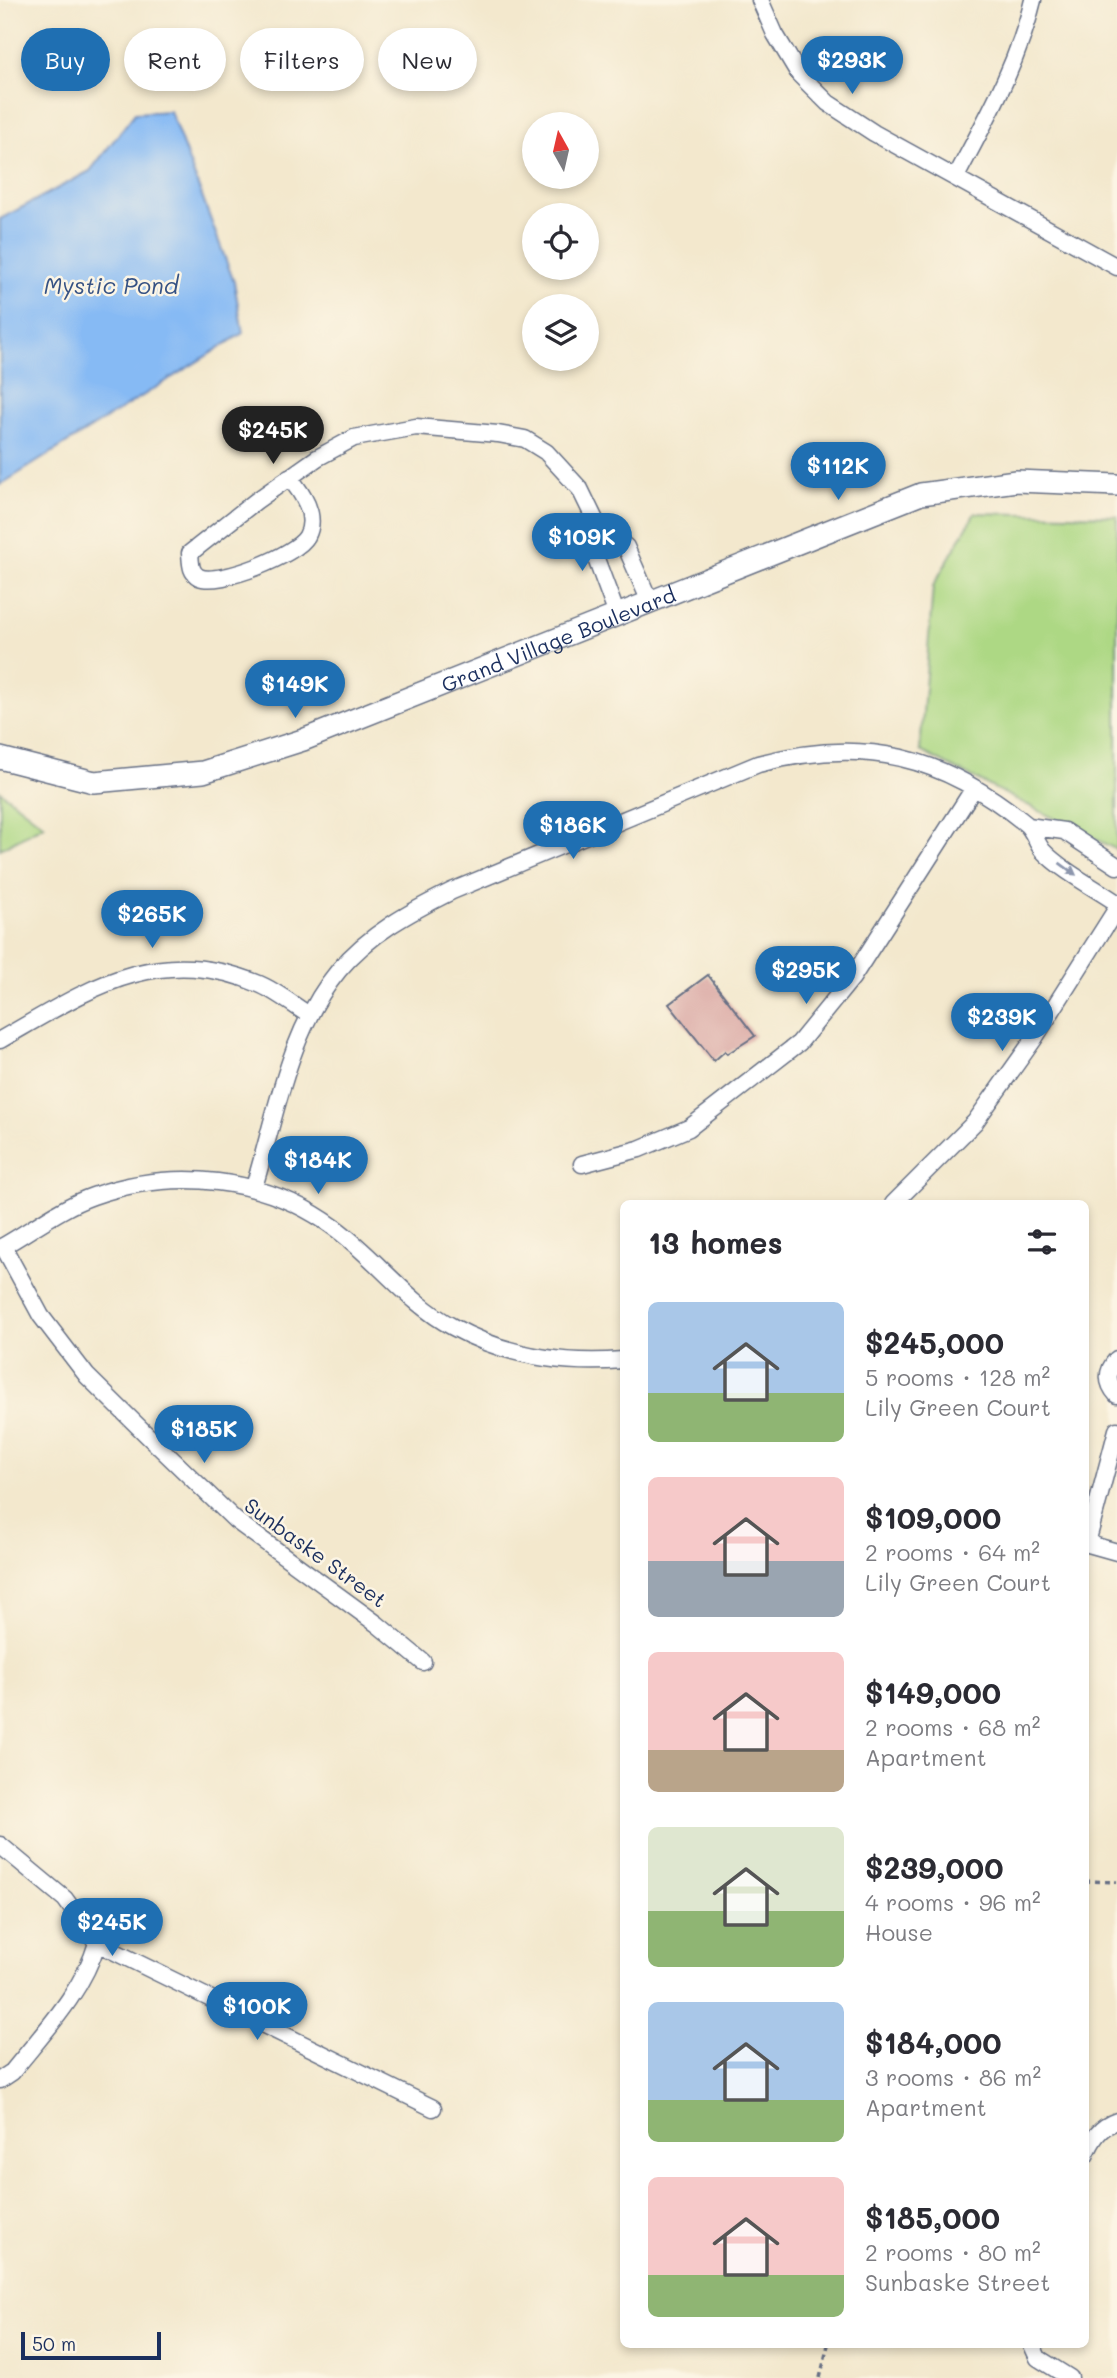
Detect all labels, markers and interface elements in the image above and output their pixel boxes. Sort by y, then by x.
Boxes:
chip: Buy [21,28,110,91]
chip: Rent [124,28,226,91]
chip: Filters [240,28,364,91]
chip: New [378,28,477,91]
pin: $293K [803,36,901,96]
text: $293K [817,44,887,74]
north arrow [522,112,598,189]
map controls [522,112,599,371]
button: locate [522,203,599,280]
water label: Mystic Pond [44,270,180,300]
button: layers [522,294,599,371]
pin: $245K [224,406,322,466]
text: $245K [238,414,308,444]
pin: $112K [789,442,887,502]
text: $112K [807,450,869,480]
pin: $109K [533,514,631,573]
text: $109K [548,521,616,551]
street label: Grand Village Boulevard [437,580,679,697]
pin: $149K [246,660,344,720]
text: $149K [261,668,329,698]
pin: $186K [524,802,622,861]
text: $186K [539,809,607,839]
one-way arrow [1059,862,1078,876]
pin: $265K [103,890,201,950]
text: $265K [117,898,187,928]
pin: $295K [757,946,855,1006]
text: $295K [771,954,841,984]
pin: $239K [953,993,1051,1053]
text: $239K [967,1001,1037,1031]
pin: $184K [269,1136,367,1196]
text: $184K [284,1144,352,1174]
text: 13 homes [648,1222,783,1262]
icon: filters [1023,1223,1061,1261]
text: $245,000 [865,1322,1004,1362]
icon: home [704,1330,788,1414]
text: 5 rooms · 128 m² [865,1362,1050,1392]
text: Lily Green Court [865,1392,1051,1422]
pin: $185K [155,1406,253,1465]
text: $185K [170,1413,238,1443]
street label: Sunbaske Street [240,1491,392,1613]
text: $109,000 [865,1497,1001,1537]
icon: home [704,1505,788,1589]
text: 2 rooms · 64 m² [865,1537,1040,1567]
text: Lily Green Court [865,1567,1051,1597]
text: $149,000 [865,1672,1001,1712]
icon: home [704,1680,788,1764]
text: 2 rooms · 68 m² [865,1712,1040,1742]
text: Apartment [865,1742,987,1772]
text: $239,000 [865,1847,1003,1887]
icon: home [704,1855,788,1939]
text: 4 rooms · 96 m² [865,1887,1041,1917]
pin: $245K [63,1898,161,1958]
text: $245K [77,1906,147,1936]
text: House [865,1917,933,1947]
pin: $100K [208,1982,306,2042]
text: $100K [222,1990,292,2020]
text: $184,000 [865,2022,1002,2062]
icon: home [704,2030,788,2114]
text: 3 rooms · 86 m² [865,2062,1041,2092]
text: Apartment [865,2092,987,2122]
text: $185,000 [865,2197,1000,2237]
icon: home [704,2205,788,2289]
text: 2 rooms · 80 m² [865,2237,1041,2267]
text: Sunbaske Street [865,2267,1050,2297]
scale bar [21,2329,161,2361]
text: 50 m [32,2331,76,2356]

